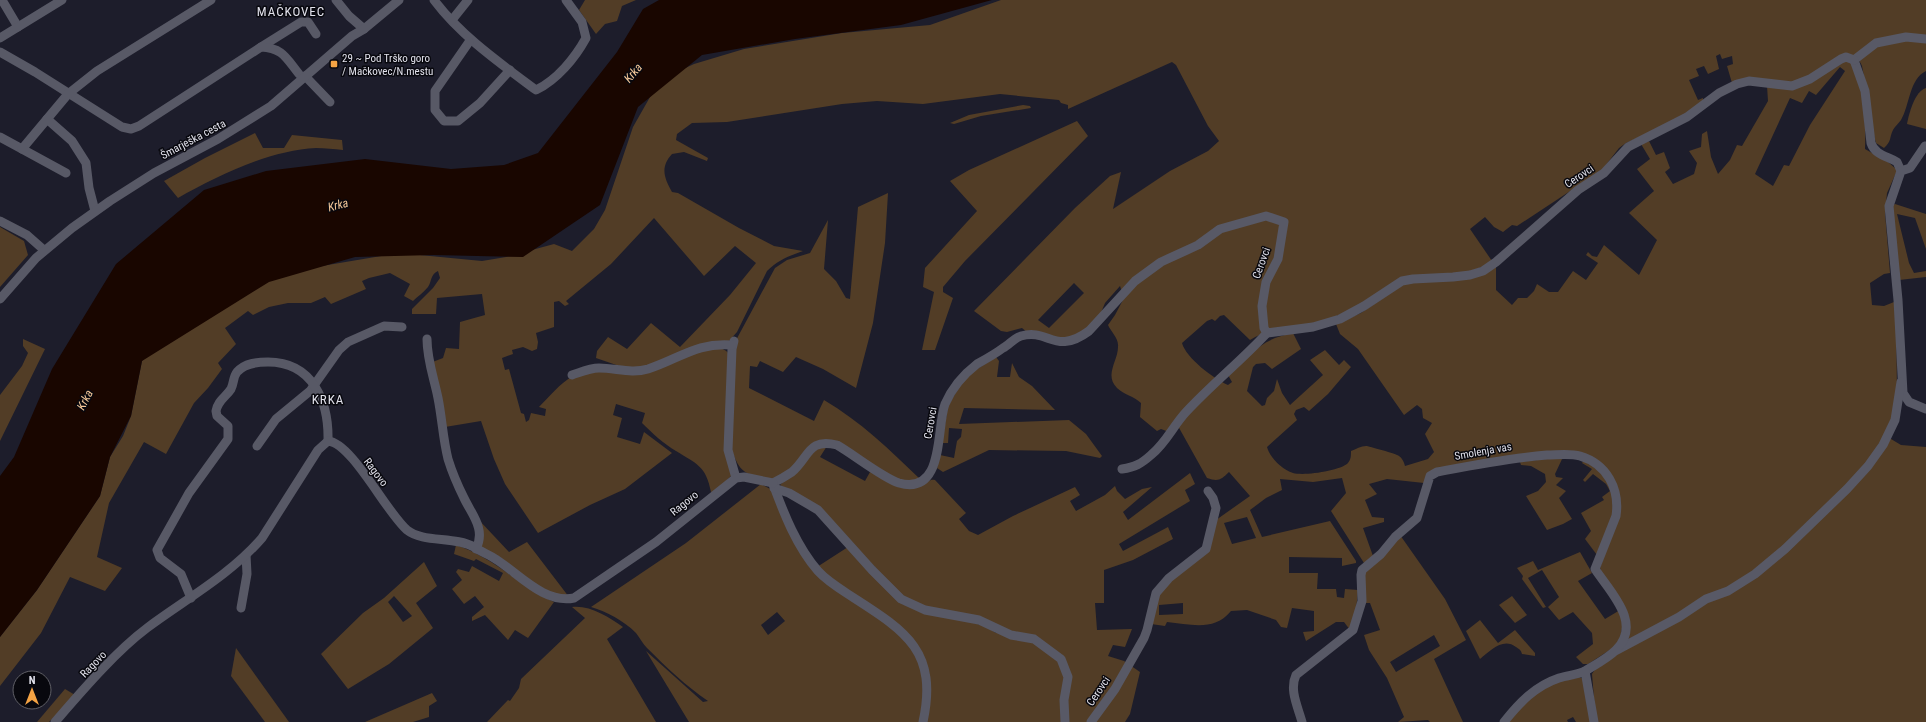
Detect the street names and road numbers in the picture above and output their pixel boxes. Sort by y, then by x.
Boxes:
street label: Šmarješka cesta [158,117,228,162]
street label: Cerovci [1562,162,1596,191]
street label: Cerovci [1250,246,1273,281]
street label: Cerovci [921,406,940,440]
street label: Smolenja vas [1454,440,1513,463]
street label: Ragovo [361,456,391,489]
street label: Ragovo [668,488,701,519]
street label: Ragovo [78,648,110,680]
street label: Cerovci [1084,674,1113,708]

